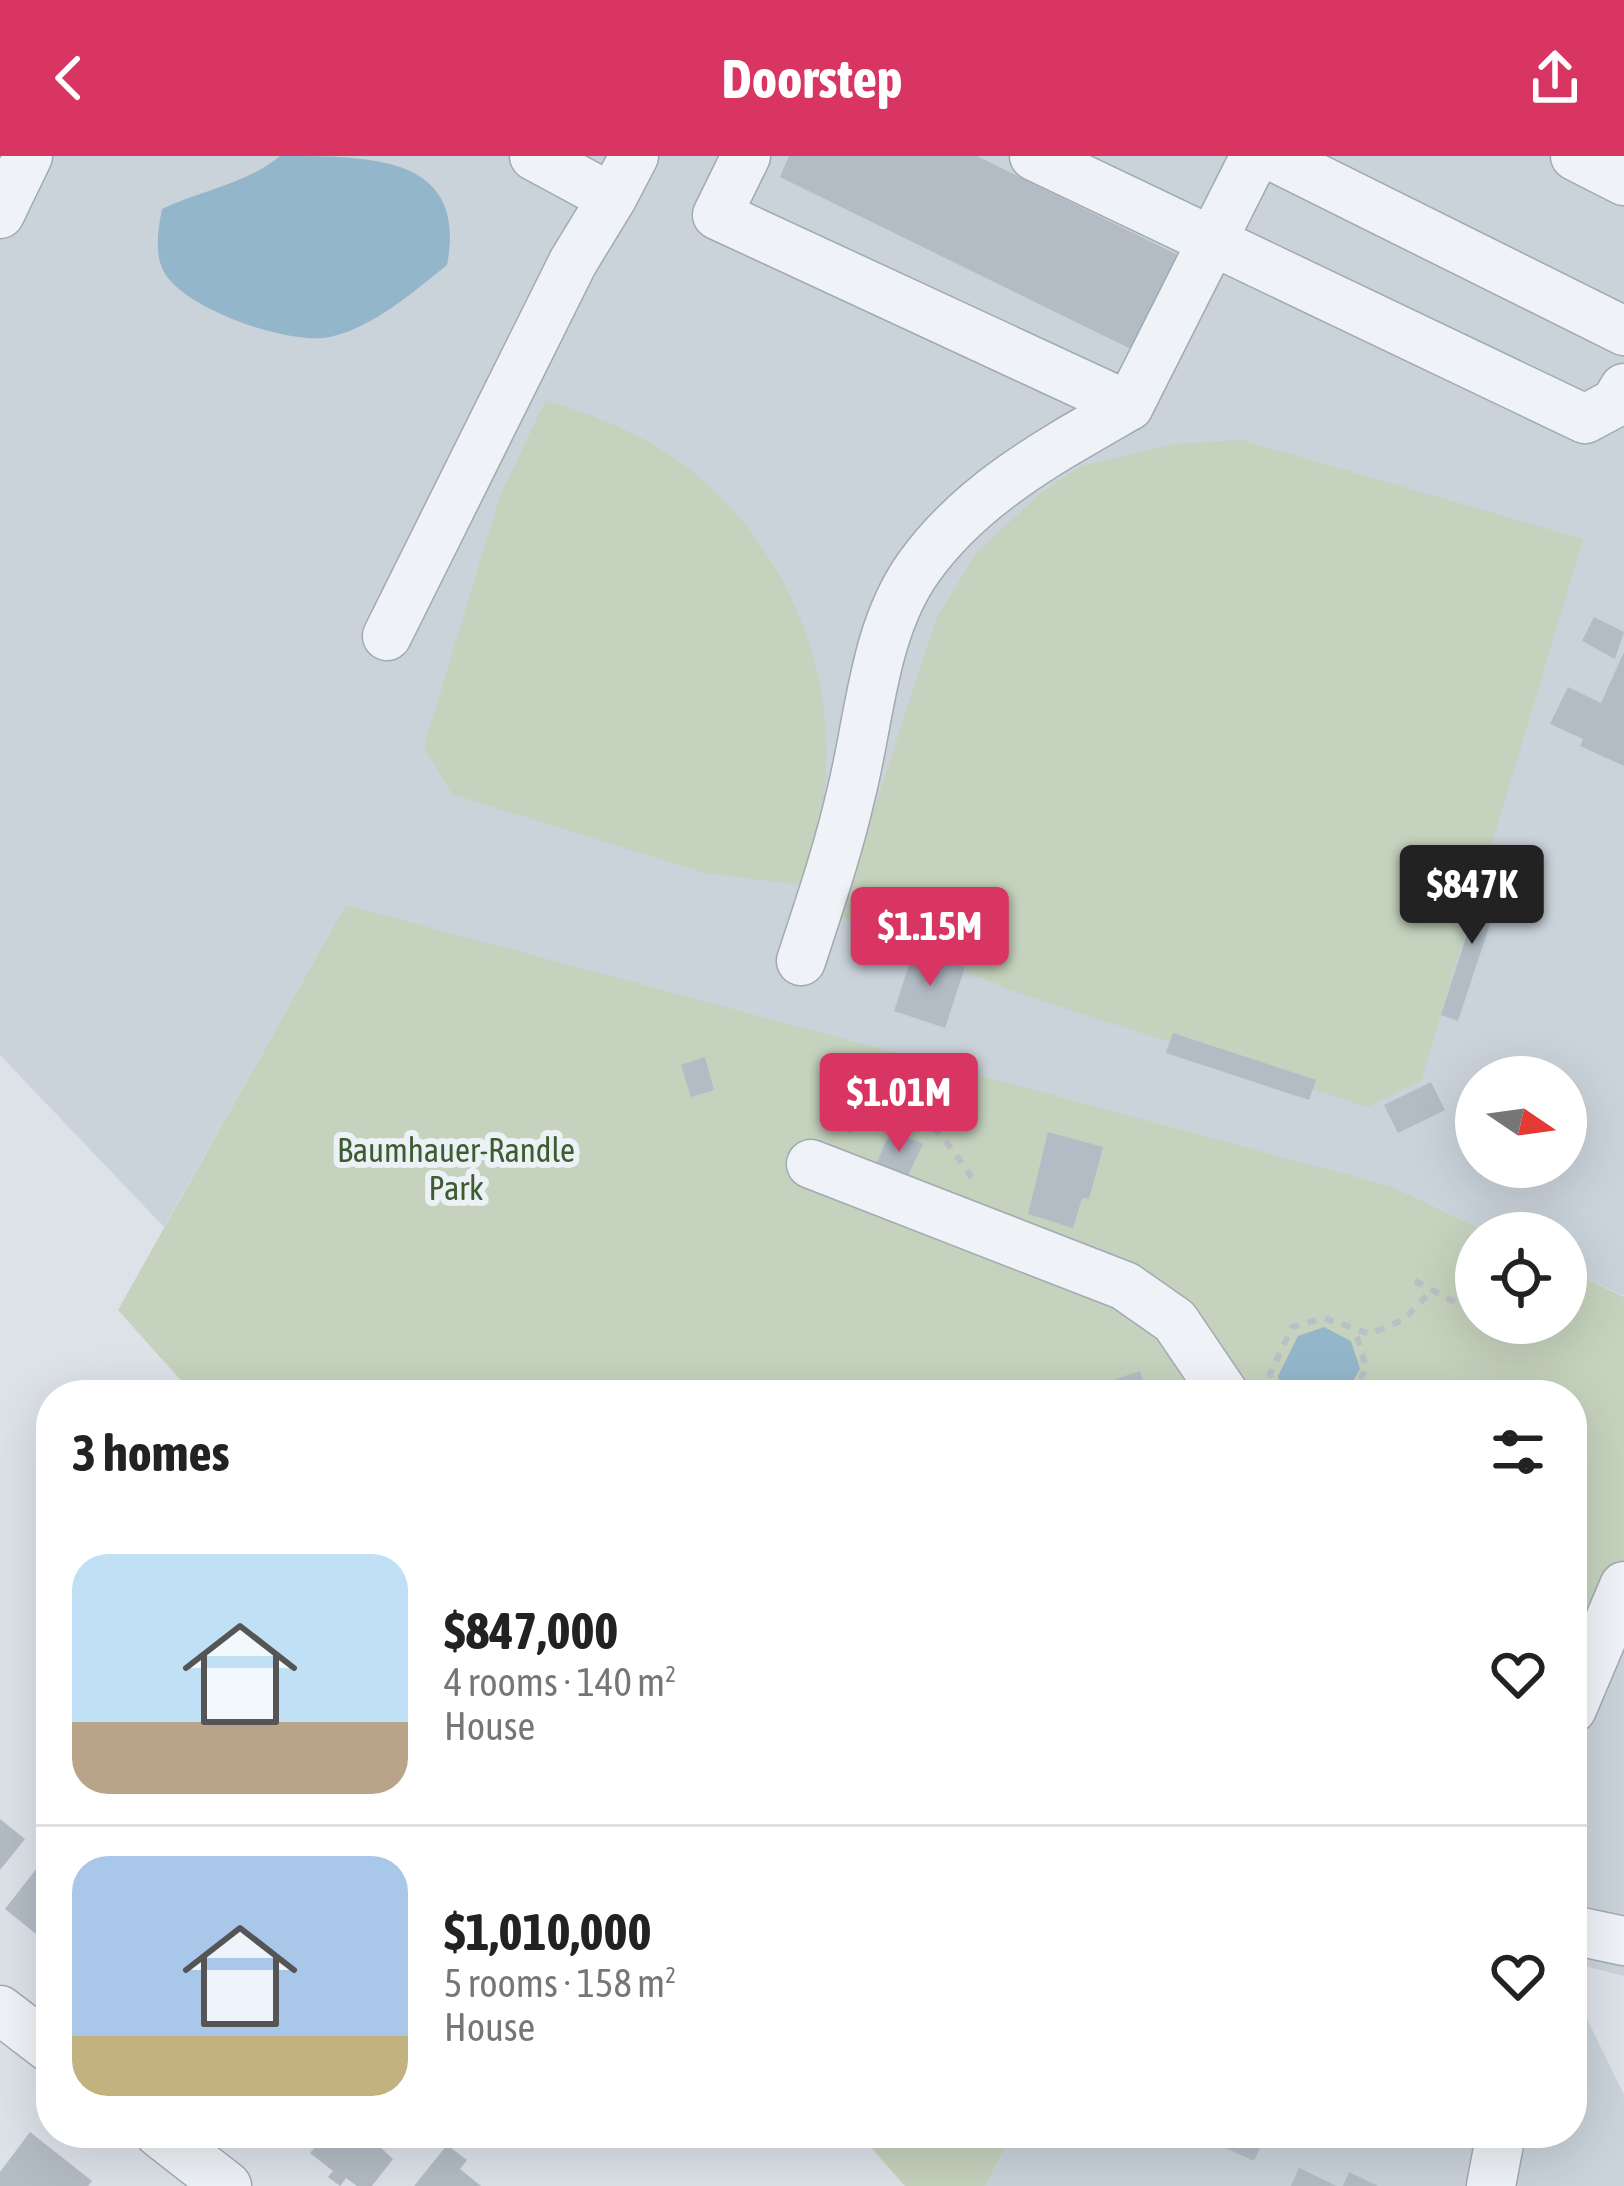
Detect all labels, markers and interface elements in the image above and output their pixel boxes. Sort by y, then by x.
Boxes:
icon: back [36,45,102,111]
icon: share [1522,45,1588,111]
text: Doorstep [721,48,903,109]
pin: $847K [1388,845,1556,947]
text: $847K [1427,862,1517,906]
pin: $1.15M [832,887,1028,989]
text: $1.15M [878,904,982,948]
pin: $1.01M [801,1053,997,1155]
north arrow [1455,1056,1587,1188]
map controls [1455,1056,1587,1344]
text: $1.01M [847,1070,951,1114]
park label: Baumhauer-Randle Park [337,1131,575,1207]
button: locate [1455,1212,1587,1344]
icon: filters [1485,1419,1551,1485]
text: 3 homes [72,1423,230,1482]
text: $847,000 [444,1601,618,1660]
icon: home [168,1602,312,1746]
icon: heart [1485,1641,1551,1707]
text: 4 rooms · 140 m² [444,1660,676,1704]
text: House [444,1704,535,1748]
text: $1,010,000 [444,1902,651,1961]
icon: home [168,1904,312,2048]
icon: heart [1485,1943,1551,2009]
text: 5 rooms · 158 m² [444,1961,676,2005]
text: House [444,2005,535,2049]

